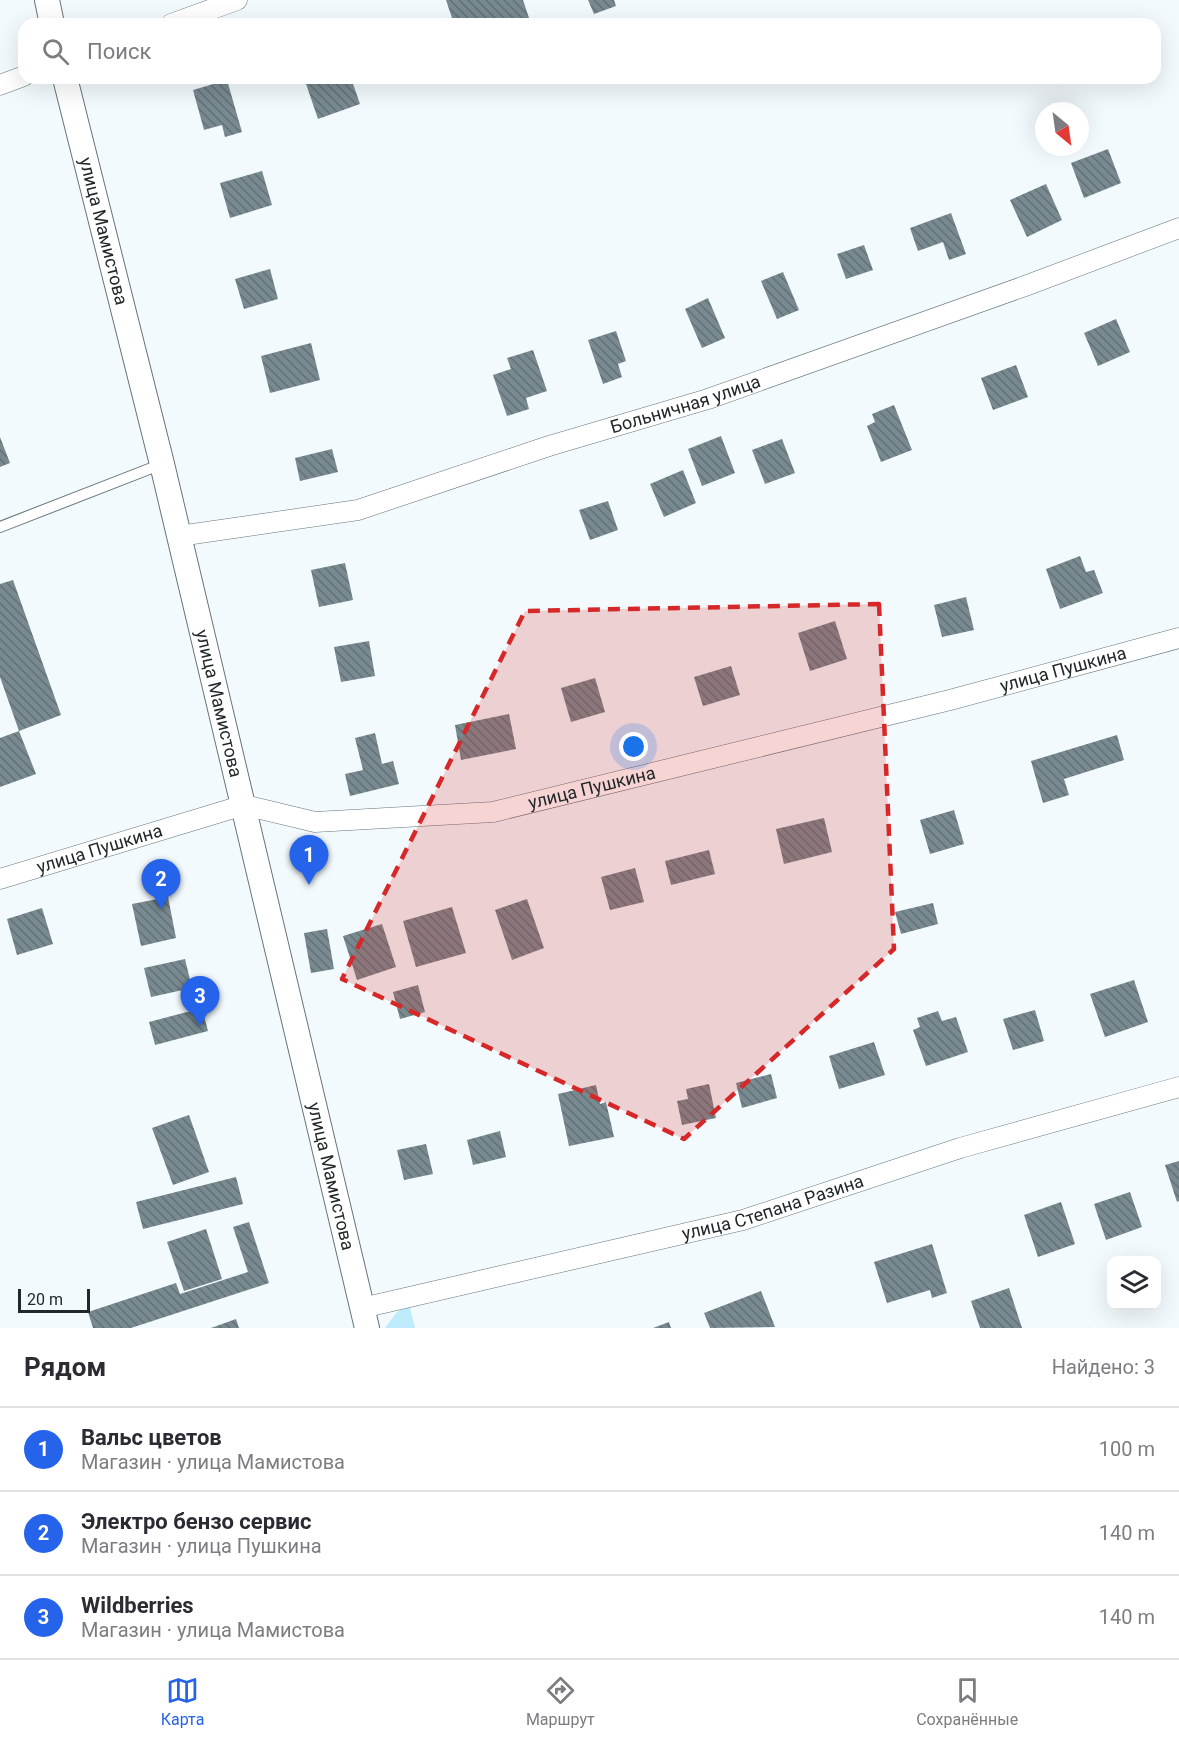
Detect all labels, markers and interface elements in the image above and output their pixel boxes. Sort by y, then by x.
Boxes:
search box [18,18,1161,84]
icon: search [39,35,72,68]
text: Поиск [87,39,151,64]
north arrow [1035,102,1089,156]
street label: улица Мамистова [75,155,133,307]
street label: Больничная улица [608,370,763,437]
street label: улица Мамистова [192,627,247,779]
street label: улица Пушкина [997,642,1129,696]
your location [619,732,648,761]
street label: улица Пушкина [526,762,657,813]
street label: улица Пушкина [34,819,165,877]
pin: 1 [290,836,328,885]
pin: 2 [142,860,180,909]
pin: 3 [180,976,220,1026]
street label: улица Мамистова [304,1100,359,1252]
street label: улица Степана Разина [680,1170,866,1244]
map controls [1107,1256,1161,1310]
button: layers [1107,1256,1161,1310]
scale bar [18,1286,90,1314]
text: 20 m [27,1290,63,1309]
text: Рядом [24,1352,106,1382]
text: Найдено: 3 [1052,1355,1155,1379]
text: Вальс цветов [81,1425,222,1450]
text: 1 [38,1437,49,1461]
text: 100 m [1099,1437,1155,1461]
text: Магазин · улица Мамистова [81,1450,345,1474]
text: Электро бензо сервис [81,1509,311,1534]
text: 2 [38,1521,49,1545]
text: 140 m [1099,1521,1155,1545]
text: Магазин · улица Пушкина [81,1534,322,1558]
text: Wildberries [81,1593,194,1618]
text: 3 [38,1605,49,1629]
text: 140 m [1099,1605,1155,1629]
text: Магазин · улица Мамистова [81,1618,345,1642]
tab: Карта [161,1674,204,1729]
tab: Маршрут [526,1674,595,1729]
tab: Сохранённые [916,1674,1018,1729]

